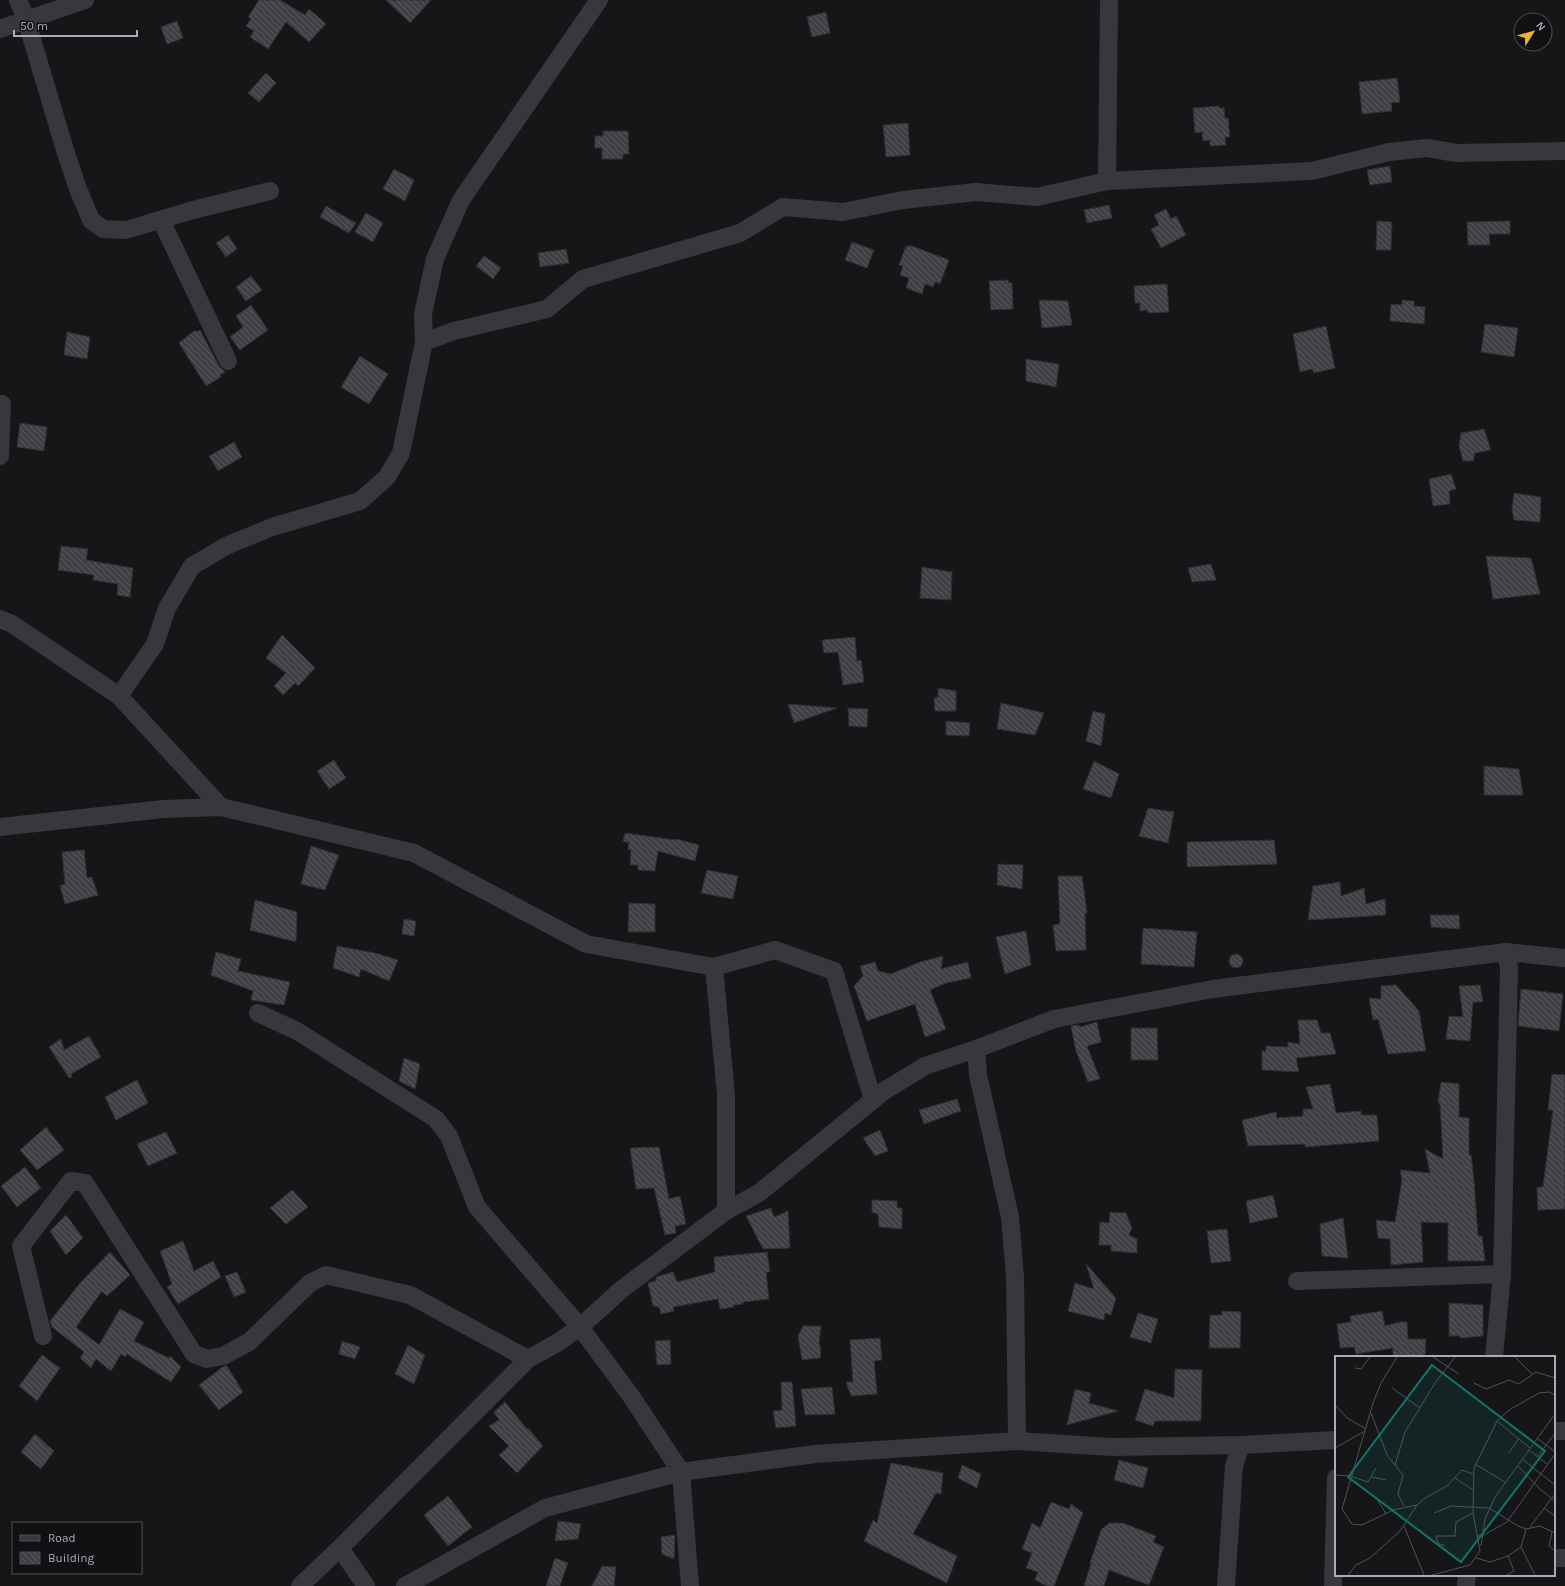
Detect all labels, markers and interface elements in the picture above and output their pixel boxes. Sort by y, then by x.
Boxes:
scale bar [14,12,137,38]
north arrow [1513,12,1553,52]
text: 50 m [20,19,48,33]
text: N [1533,19,1548,33]
inset map [1335,1356,1555,1576]
legend [12,1522,142,1574]
text: Road [48,1531,76,1545]
text: Building [48,1551,95,1565]

